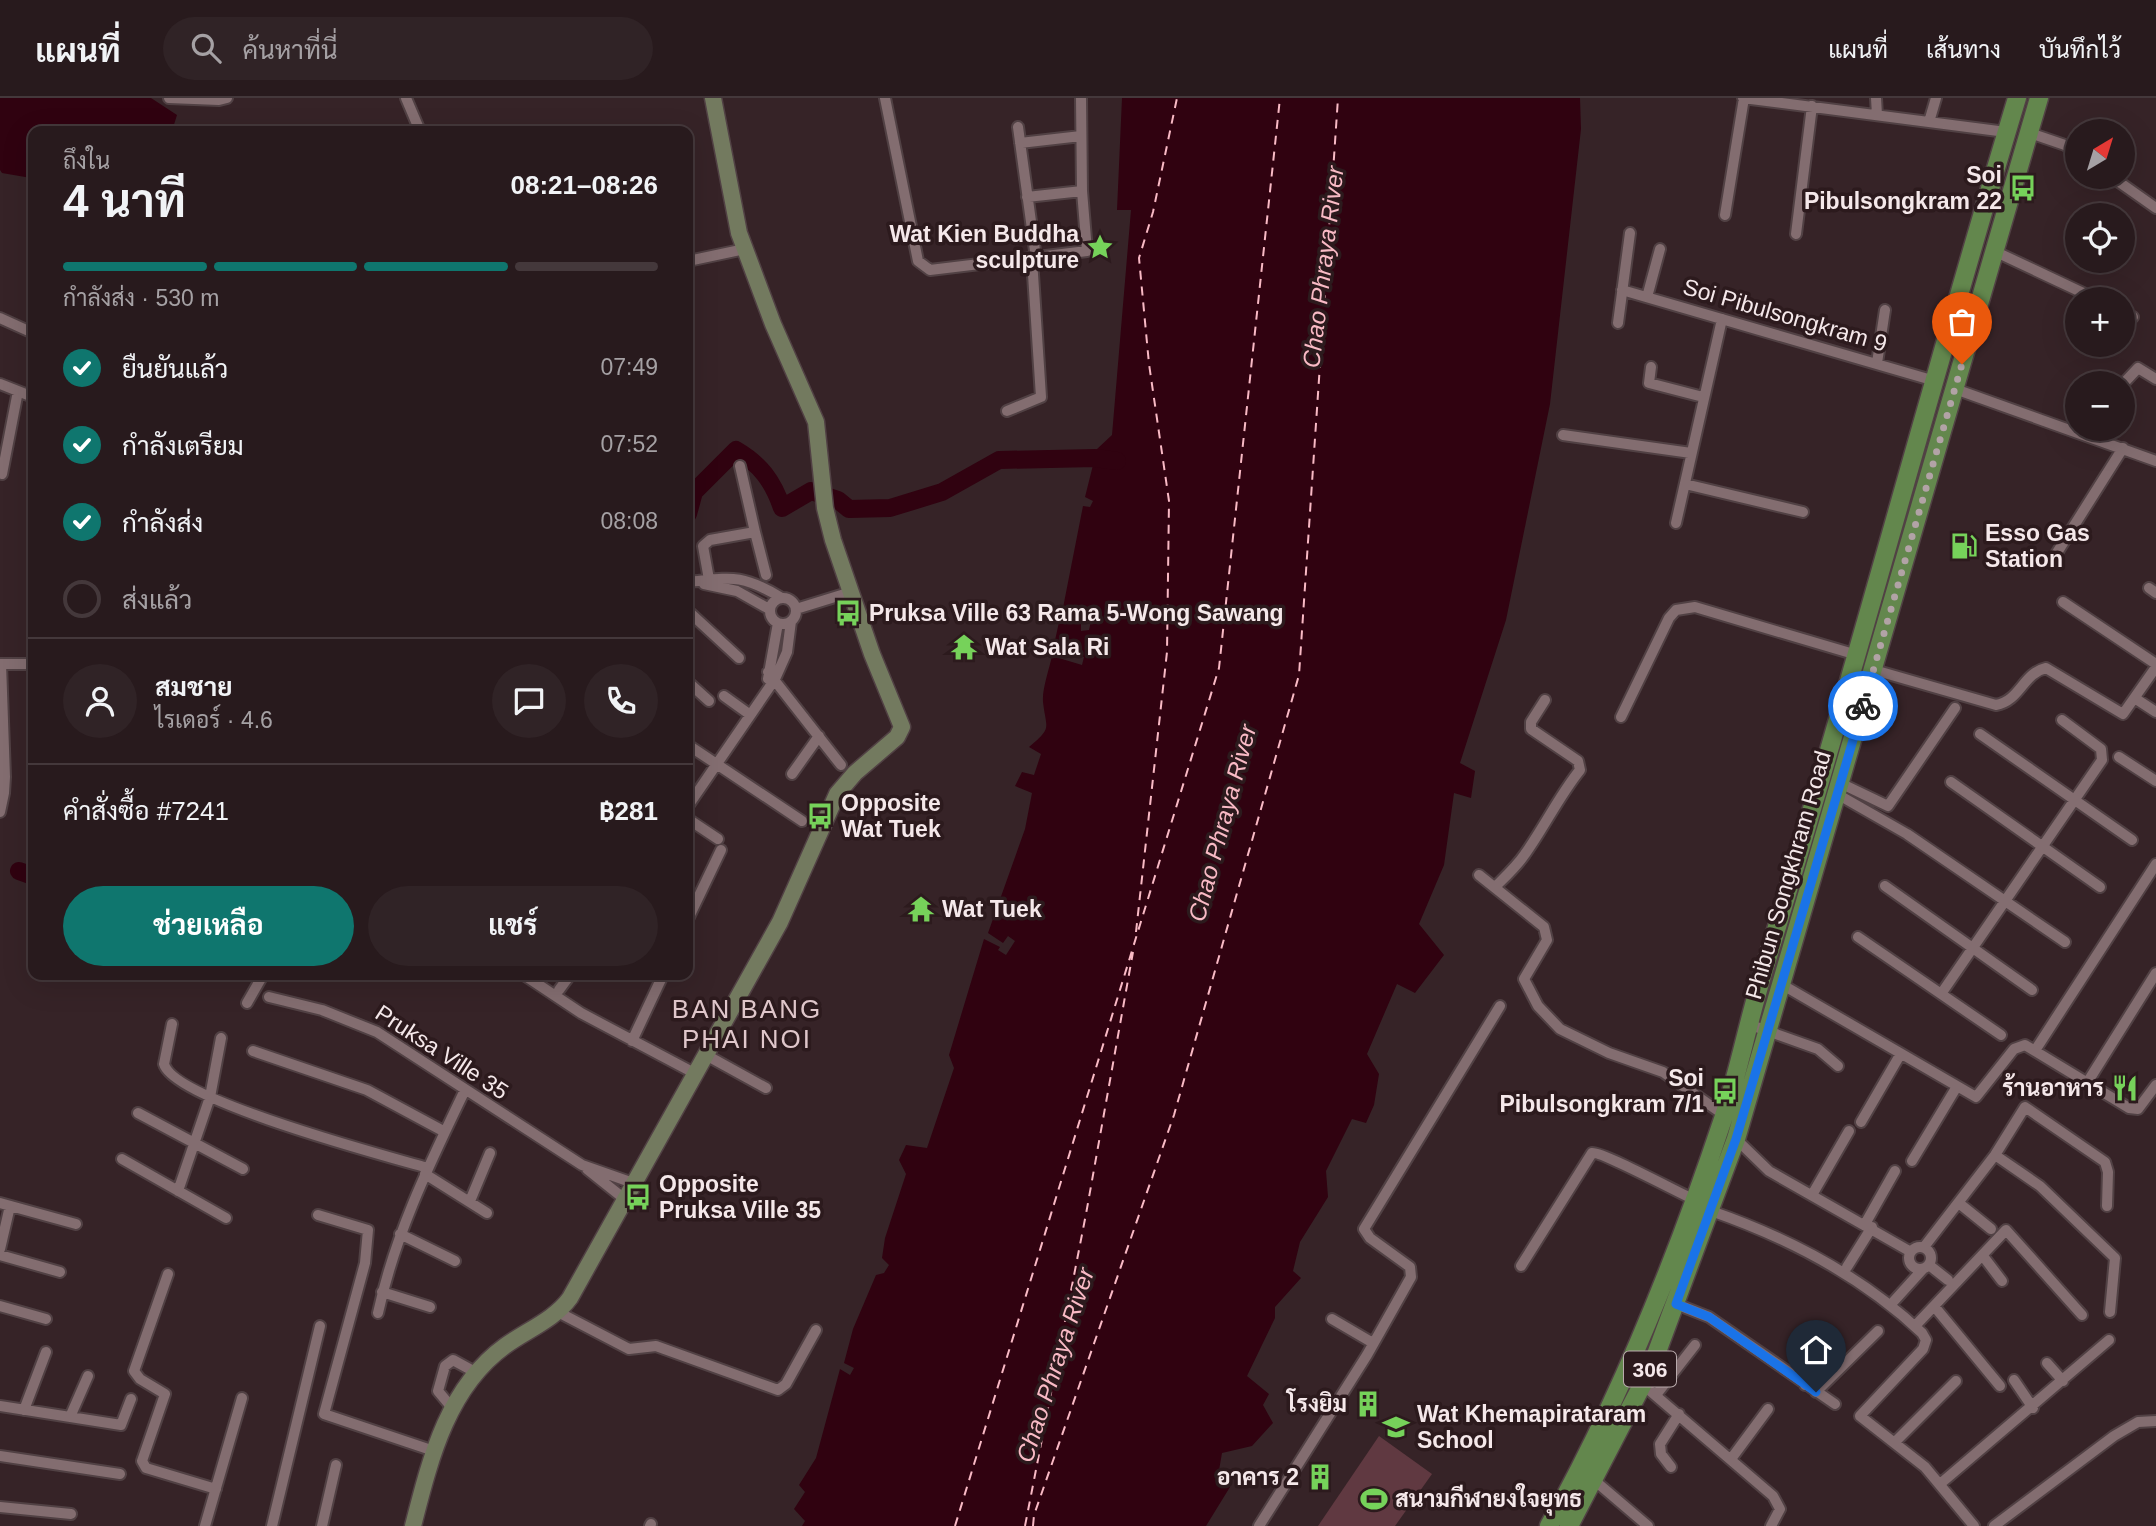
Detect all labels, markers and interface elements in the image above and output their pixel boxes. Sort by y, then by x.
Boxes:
search box [163,17,653,80]
icon: search [187,29,225,67]
text: แผนที่ [35,32,121,69]
text: ค้นหาที่นี่ [243,35,338,65]
text: แผนที่ [1828,36,1888,63]
text: เส้นทาง [1926,36,2001,63]
text: บันทึกไว้ [2039,36,2121,63]
north arrow [2065,119,2135,189]
map controls [2065,119,2135,441]
text: ถึงใน [63,148,110,174]
place label: Soi Pibulsongkram 22 [1804,162,2002,214]
water label: Chao Phraya River [1297,164,1349,369]
text: 08:21–08:26 [511,170,658,200]
bus stop icon: Soi Pibulsongkram 22 [2008,173,2038,203]
text: 4 นาที [63,175,186,227]
button: locate [2065,203,2135,273]
place label: Wat Kien Buddha sculpture [889,221,1079,273]
place icon: Wat Kien Buddha sculpture [1085,232,1115,262]
street label: Soi Pibulsongkram 9 [1680,273,1890,357]
text: กำลังส่ง · 530 m [63,285,219,311]
button: + [2065,287,2135,357]
pin [1932,292,1992,364]
icon: bag [1943,303,1981,341]
icon: check [63,349,101,387]
text: ยืนยันแล้ว [122,354,228,384]
text: 07:49 [600,354,658,380]
button: − [2065,371,2135,441]
icon: check [63,426,101,464]
text: กำลังเตรียม [122,431,244,461]
text: 07:52 [600,431,658,457]
icon: check [63,503,101,541]
text: กำลังส่ง [122,508,203,538]
text: 08:08 [600,508,658,534]
place label: Esso Gas Station [1985,520,2090,572]
fuel station icon: Esso Gas Station [1949,531,1979,561]
text: ส่งแล้ว [122,585,192,615]
bus stop icon: Pruksa Ville 63 Rama 5-Wong Sawang [833,598,863,628]
place label: Pruksa Ville 63 Rama 5-Wong Sawang [869,600,1284,626]
temple icon: Wat Sala Ri [949,632,979,662]
place label: Wat Sala Ri [985,634,1109,660]
button: person [63,664,137,738]
button: chat [492,664,566,738]
button: phone [584,664,658,738]
courier [1828,671,1898,741]
text: สมชาย [155,672,232,702]
icon: bike [1844,687,1882,725]
text: ไรเดอร์ · 4.6 [155,707,273,733]
water label: Chao Phraya River [1183,721,1262,924]
street label: Phibun Songkhram Road [1740,748,1836,1002]
place label: Opposite Wat Tuek [841,790,941,842]
text: คำสั่งซื้อ #7241 [63,796,229,826]
text: ฿281 [599,796,658,826]
bus stop icon: Opposite Wat Tuek [805,801,835,831]
button: ช่วยเหลือ [63,886,354,966]
button: แชร์ [368,886,658,966]
temple icon: Wat Tuek [906,894,936,924]
place label: Wat Tuek [942,896,1042,922]
district label: BAN BANG PHAI NOI [672,994,822,1054]
street label: Pruksa Ville 35 [371,999,513,1105]
place label: Soi Pibulsongkram 7/1 [1499,1065,1704,1117]
place label: ร้านอาหาร [2002,1072,2104,1101]
restaurant icon: ร้านอาหาร [2110,1073,2140,1103]
bus stop icon: Soi Pibulsongkram 7/1 [1710,1076,1740,1106]
place label: Opposite Pruksa Ville 35 [659,1171,821,1223]
bus stop icon: Opposite Pruksa Ville 35 [623,1182,653,1212]
water label: Chao Phraya River [1011,1263,1099,1466]
pin [1786,1320,1846,1392]
icon: home [1797,1331,1835,1369]
road number: 306 [1624,1352,1676,1386]
place label: โรงยิม [1285,1388,1347,1417]
building icon: โรงยิม [1353,1389,1383,1419]
place label: Wat Khemapirataram School [1417,1401,1646,1453]
school or university icon: Wat Khemapirataram School [1381,1412,1411,1442]
building icon: อาคาร 2 [1305,1462,1335,1492]
place label: อาคาร 2 [1217,1464,1299,1490]
place label: สนามกีฬายงใจยุทธ [1395,1483,1582,1516]
sports icon: สนามกีฬายงใจยุทธ [1359,1484,1389,1514]

